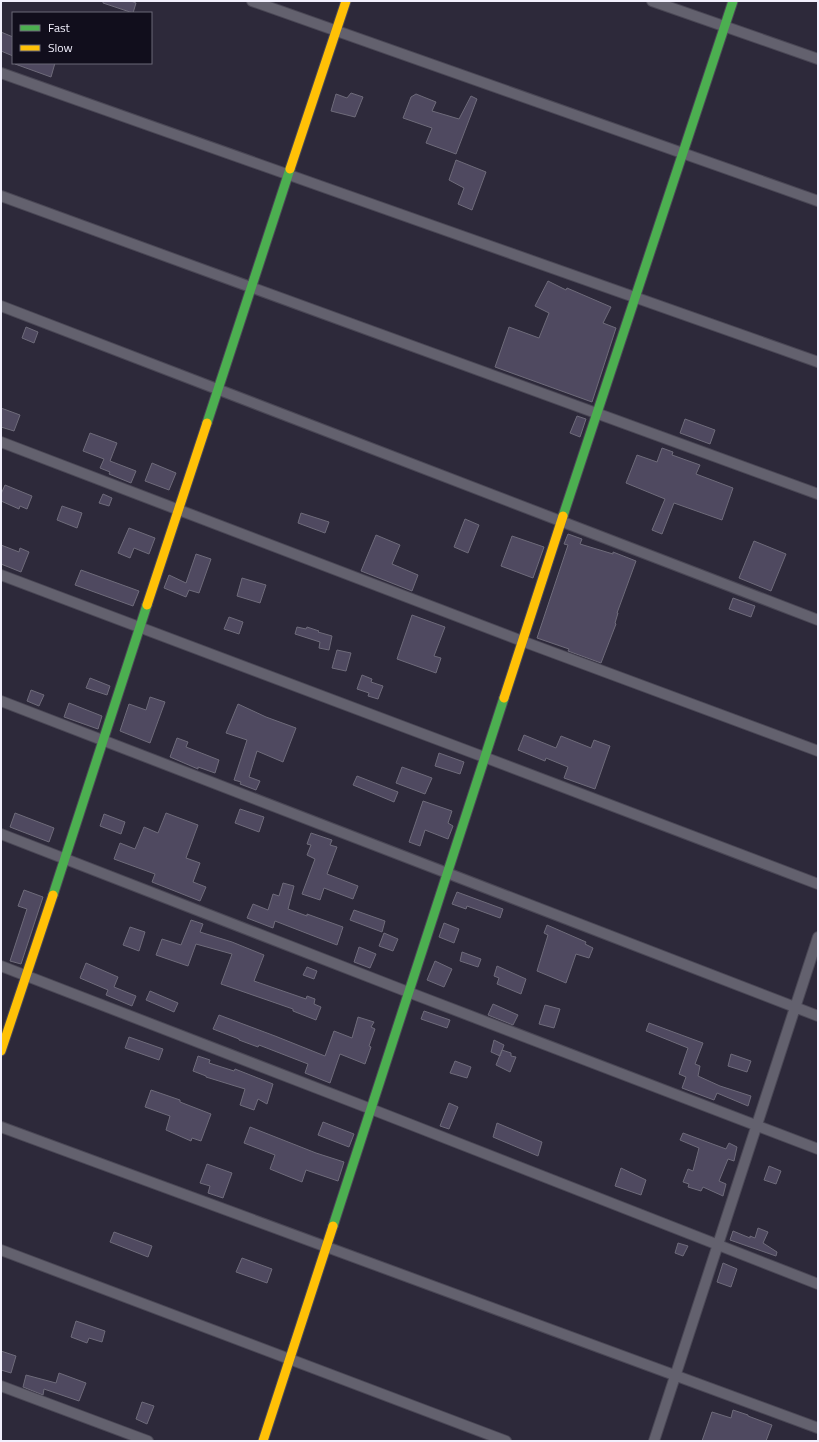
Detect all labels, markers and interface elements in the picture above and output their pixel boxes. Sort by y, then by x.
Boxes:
legend [12,12,152,64]
text: Fast [48,18,71,37]
text: Slow [48,38,73,57]

